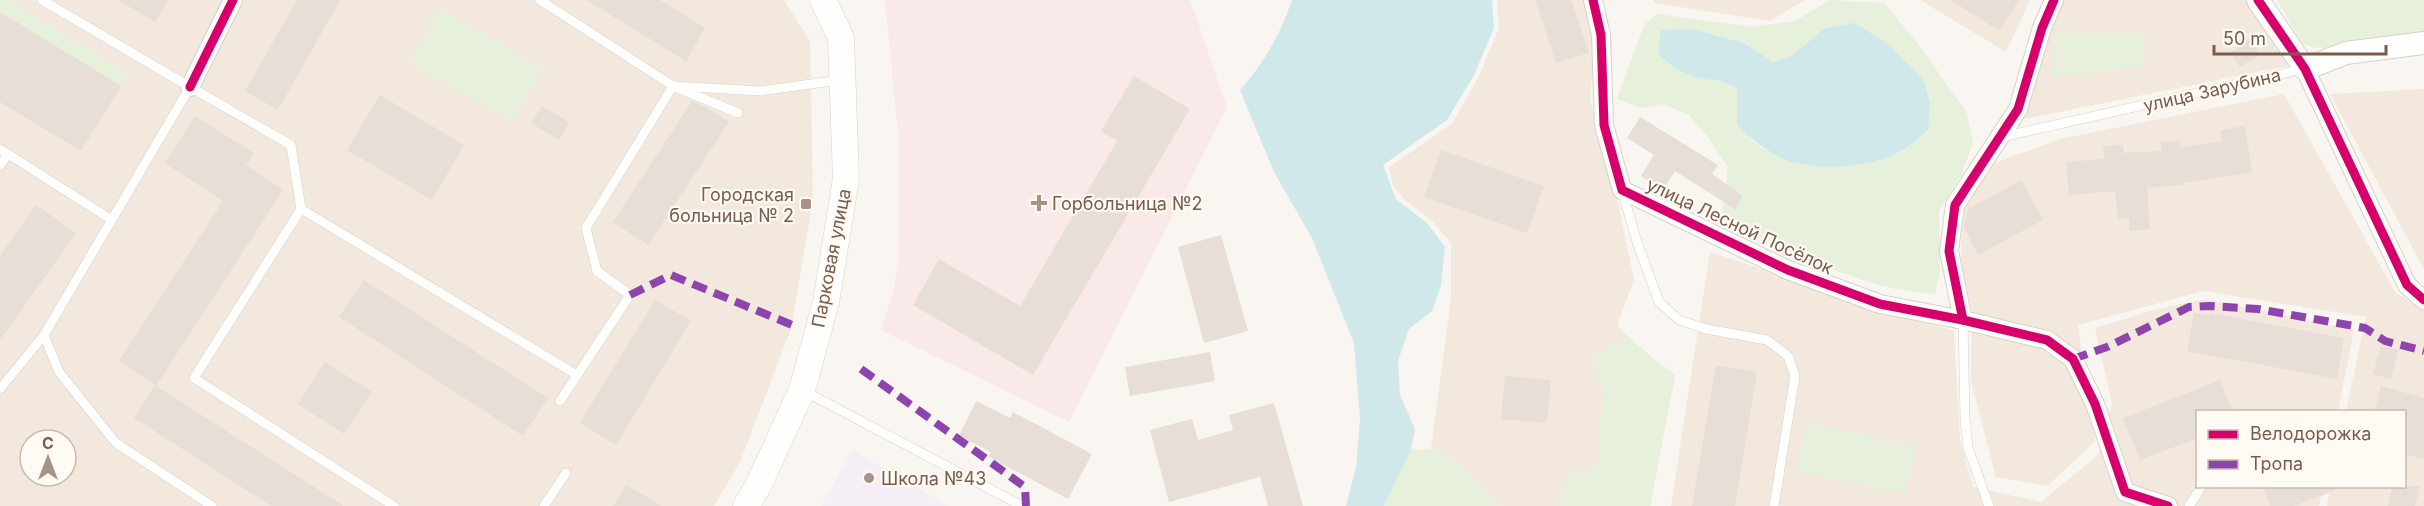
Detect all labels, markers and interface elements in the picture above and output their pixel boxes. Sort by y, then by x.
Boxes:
scale bar [2214,18,2386,56]
text: 50 m [2223,28,2266,49]
street label: улица Зарубина [2141,64,2283,116]
street label: улица Лесной Посёлок [1643,173,1837,279]
place label: Городская больница № 2 [669,184,794,226]
street label: Парковая улица [807,187,855,329]
place label: Горбольница №2 [1052,193,1203,214]
marker: Горбольница №2 [1030,194,1048,212]
marker: Городская больница № 2 [799,197,813,211]
legend [2196,410,2406,488]
text: Велодорожка [2250,423,2371,444]
north arrow [18,428,78,488]
text: С [42,433,54,453]
text: Тропа [2250,453,2303,474]
place label: Школа №43 [881,468,986,489]
marker: Школа №43 [862,471,876,485]

